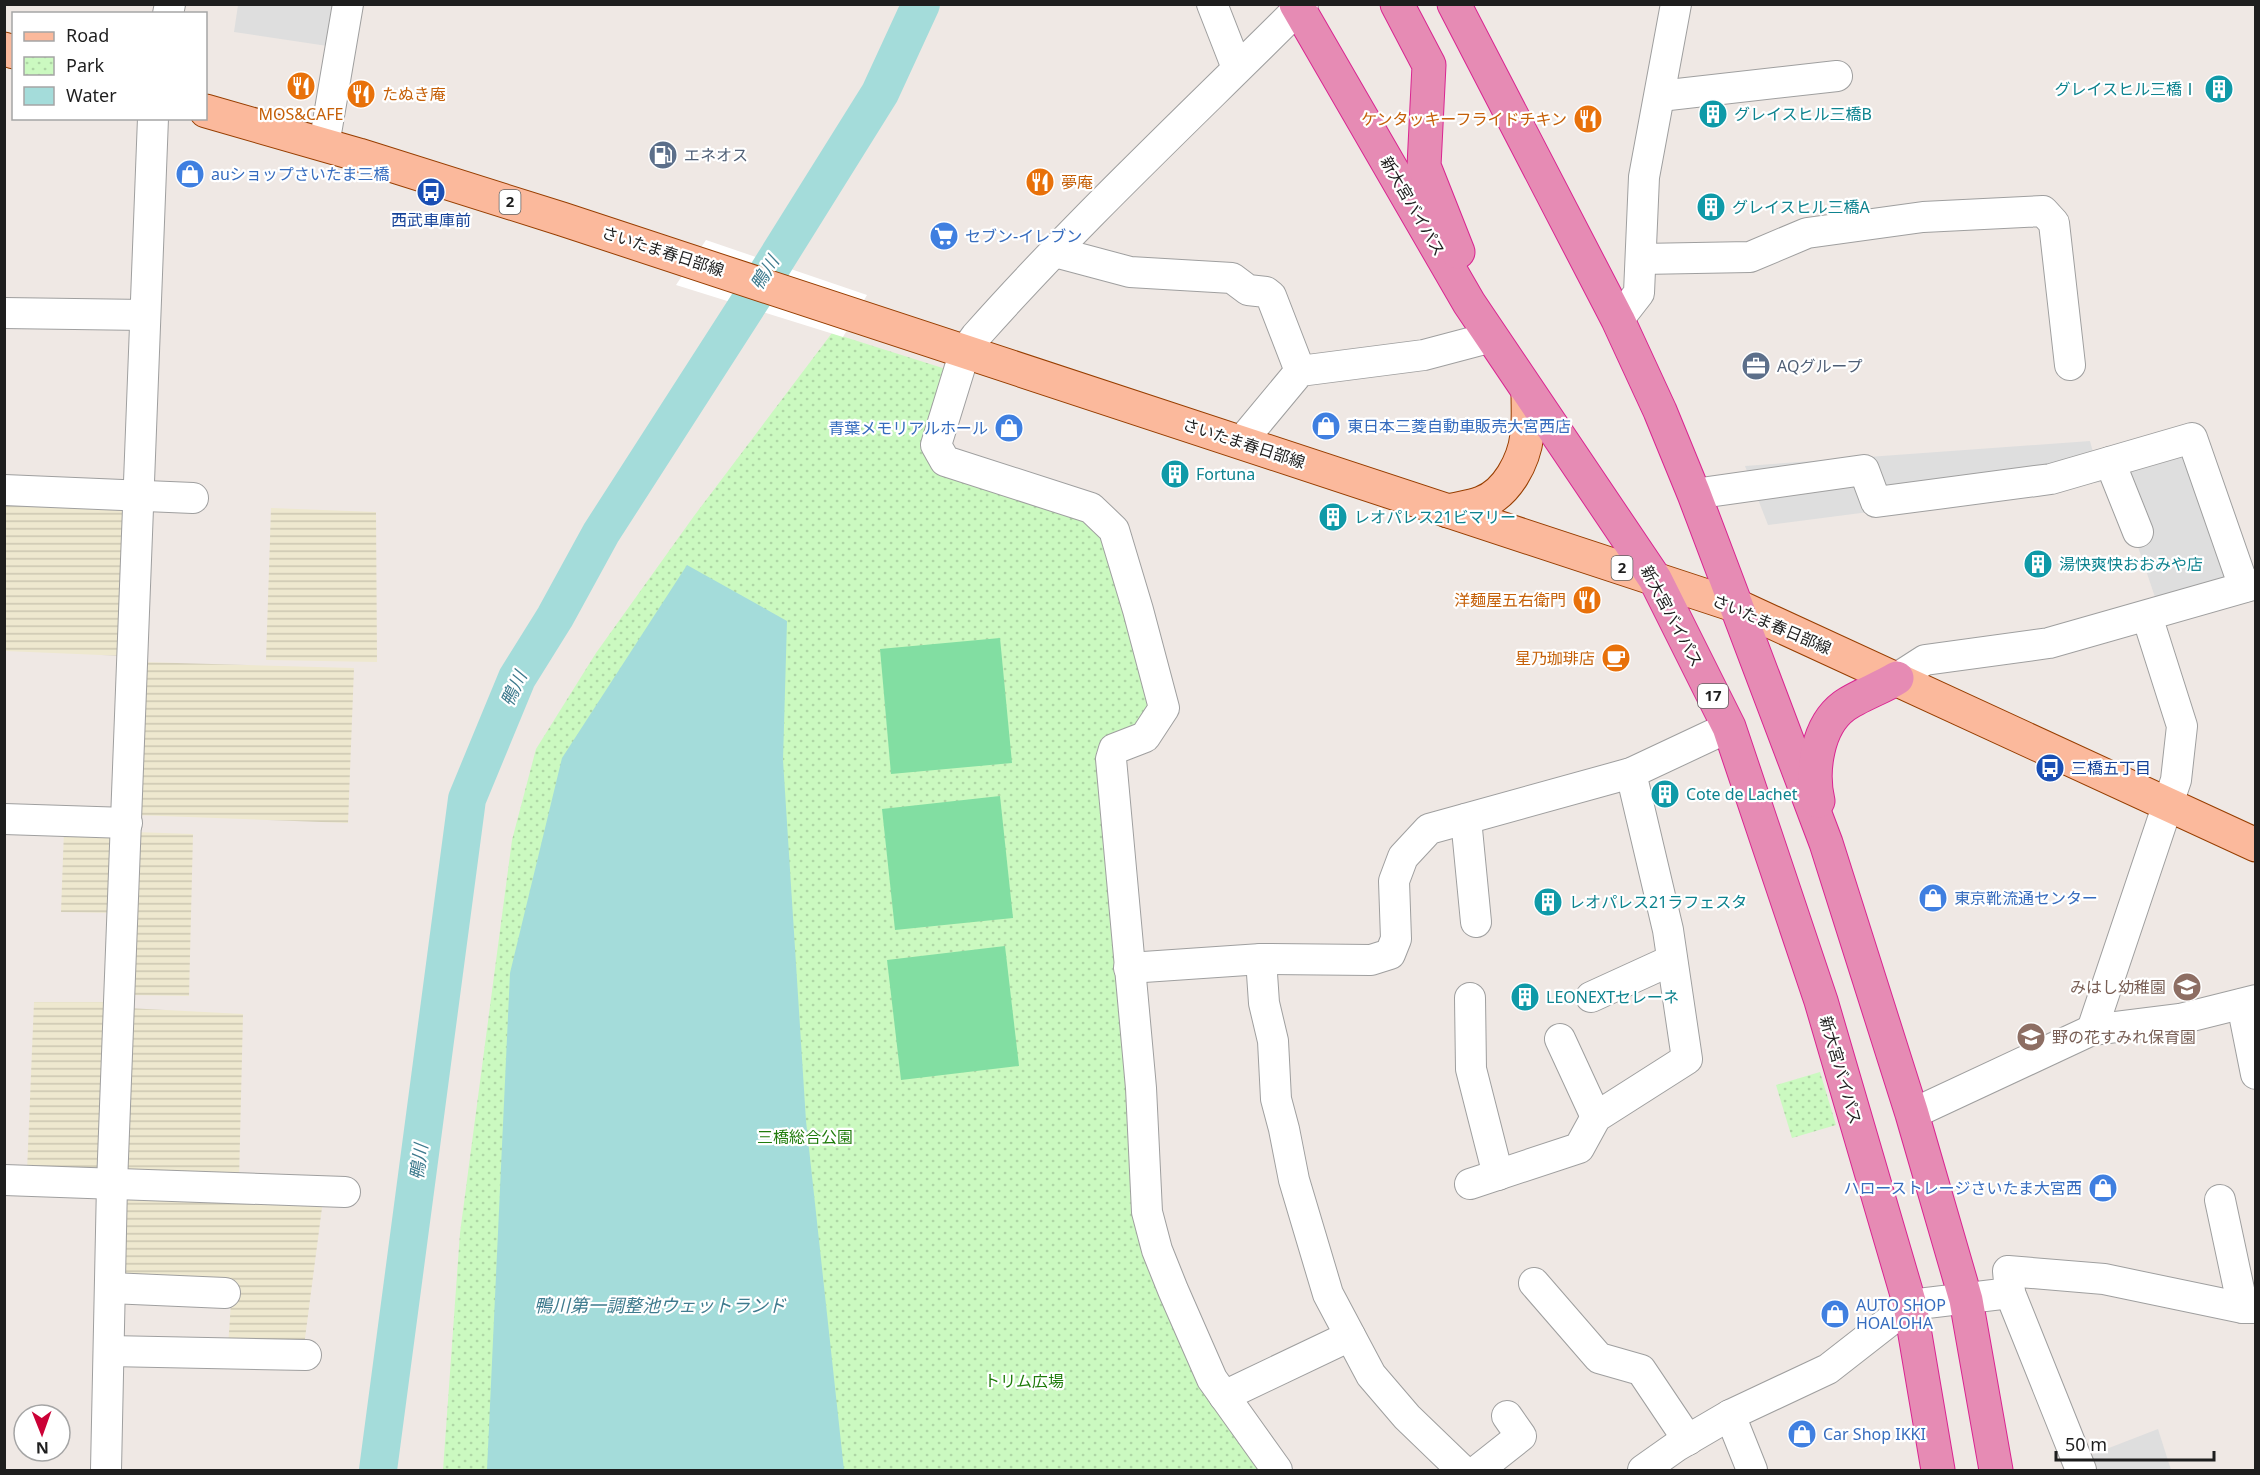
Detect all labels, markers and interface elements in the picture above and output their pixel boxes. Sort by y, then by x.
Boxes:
legend [12,12,207,120]
text: Road [66,23,109,47]
text: Park [66,53,104,77]
restaurant icon: MOS&CAFE [285,70,317,102]
building icon: グレイスヒル三橋Ⅰ [2203,73,2235,105]
restaurant icon: たぬき庵 [345,78,377,110]
place label: グレイスヒル三橋Ⅰ [2054,78,2198,100]
text: Water [66,83,117,107]
place label: たぬき庵 [382,83,446,105]
building icon: グレイスヒル三橋B [1697,98,1729,130]
place label: MOS&CAFE [258,103,344,125]
restaurant icon: ケンタッキーフライドチキン [1572,103,1604,135]
place label: グレイスヒル三橋B [1734,103,1872,125]
place label: ケンタッキーフライドチキン [1361,108,1567,130]
fuel station icon: エネオス [647,139,679,171]
place label: エネオス [684,144,748,166]
street label: 新大宮バイパス [1376,152,1450,260]
shop icon: auショップさいたま三橋 [174,158,206,190]
place label: auショップさいたま三橋 [211,163,389,185]
restaurant icon: 夢庵 [1024,166,1056,198]
place label: 夢庵 [1061,171,1093,193]
bus stop icon: 西武車庫前 [415,176,447,208]
road number: 2 [500,190,520,214]
building icon: グレイスヒル三橋A [1695,191,1727,223]
place label: グレイスヒル三橋A [1732,196,1871,218]
place label: 西武車庫前 [391,209,471,231]
supermarket icon: セブン-イレブン [928,220,960,252]
street label: さいたま春日部線 [599,221,727,281]
place label: セブン-イレブン [965,225,1082,247]
water label: 鴨川 [744,249,785,294]
office icon: AQグループ [1740,350,1772,382]
place label: AQグループ [1777,355,1862,377]
shop icon: 東日本三菱自動車販売大宮西店 [1310,410,1342,442]
shop icon: 青葉メモリアルホール [993,412,1025,444]
street label: さいたま春日部線 [1180,413,1308,473]
place label: 東日本三菱自動車販売大宮西店 [1347,415,1571,437]
place label: 青葉メモリアルホール [828,417,988,439]
building icon: Fortuna [1159,458,1191,490]
place label: Fortuna [1196,463,1255,485]
building icon: レオパレス21ビマリー [1317,501,1349,533]
place label: レオパレス21ビマリー [1354,506,1516,528]
building icon: 湯快爽快おおみや店 [2022,548,2054,580]
place label: 湯快爽快おおみや店 [2059,553,2203,575]
road number: 2 [1612,556,1632,580]
street label: 新大宮バイパス [1636,562,1708,670]
restaurant icon: 洋麺屋五右衛門 [1571,584,1603,616]
place label: 洋麺屋五右衛門 [1454,589,1566,611]
street label: さいたま春日部線 [1709,589,1835,659]
cafe icon: 星乃珈琲店 [1600,642,1632,674]
place label: 星乃珈琲店 [1515,647,1595,669]
water label: 鴨川 [495,665,532,710]
road number: 17 [1698,684,1728,708]
bus stop icon: 三橋五丁目 [2034,752,2066,784]
place label: 三橋五丁目 [2071,757,2151,779]
building icon: Cote de Lachet [1649,778,1681,810]
place label: Cote de Lachet [1686,783,1798,805]
shop icon: 東京靴流通センター [1917,882,1949,914]
building icon: レオパレス21ラフェスタ [1532,886,1564,918]
place label: 東京靴流通センター [1954,887,2098,909]
place label: レオパレス21ラフェスタ [1569,891,1747,913]
school or university icon: みはし幼稚園 [2171,971,2203,1003]
place label: みはし幼稚園 [2070,976,2166,998]
building icon: LEONEXTセレーネ [1509,981,1541,1013]
place label: LEONEXTセレーネ [1546,986,1679,1008]
street label: 新大宮バイパス [1815,1013,1867,1127]
school or university icon: 野の花すみれ保育園 [2015,1021,2047,1053]
place label: 野の花すみれ保育園 [2052,1026,2196,1048]
park label: 三橋総合公園 [757,1126,853,1148]
water label: 鴨川 [404,1140,433,1181]
shop icon: ハローストレージさいたま大宮西 [2087,1172,2119,1204]
place label: ハローストレージさいたま大宮西 [1844,1177,2082,1199]
water label: 鴨川第一調整池ウェットランド [534,1293,787,1317]
place label: AUTO SHOP HOALOHA [1856,1294,1946,1334]
shop icon: AUTO SHOP HOALOHA [1819,1298,1851,1330]
park label: トリム広場 [984,1370,1064,1392]
north arrow [12,1403,72,1463]
shop icon: Car Shop IKKI [1786,1418,1818,1450]
place label: Car Shop IKKI [1823,1423,1926,1445]
scale bar [2056,1424,2214,1462]
text: 50 m [2065,1432,2107,1456]
text: N [36,1437,49,1459]

